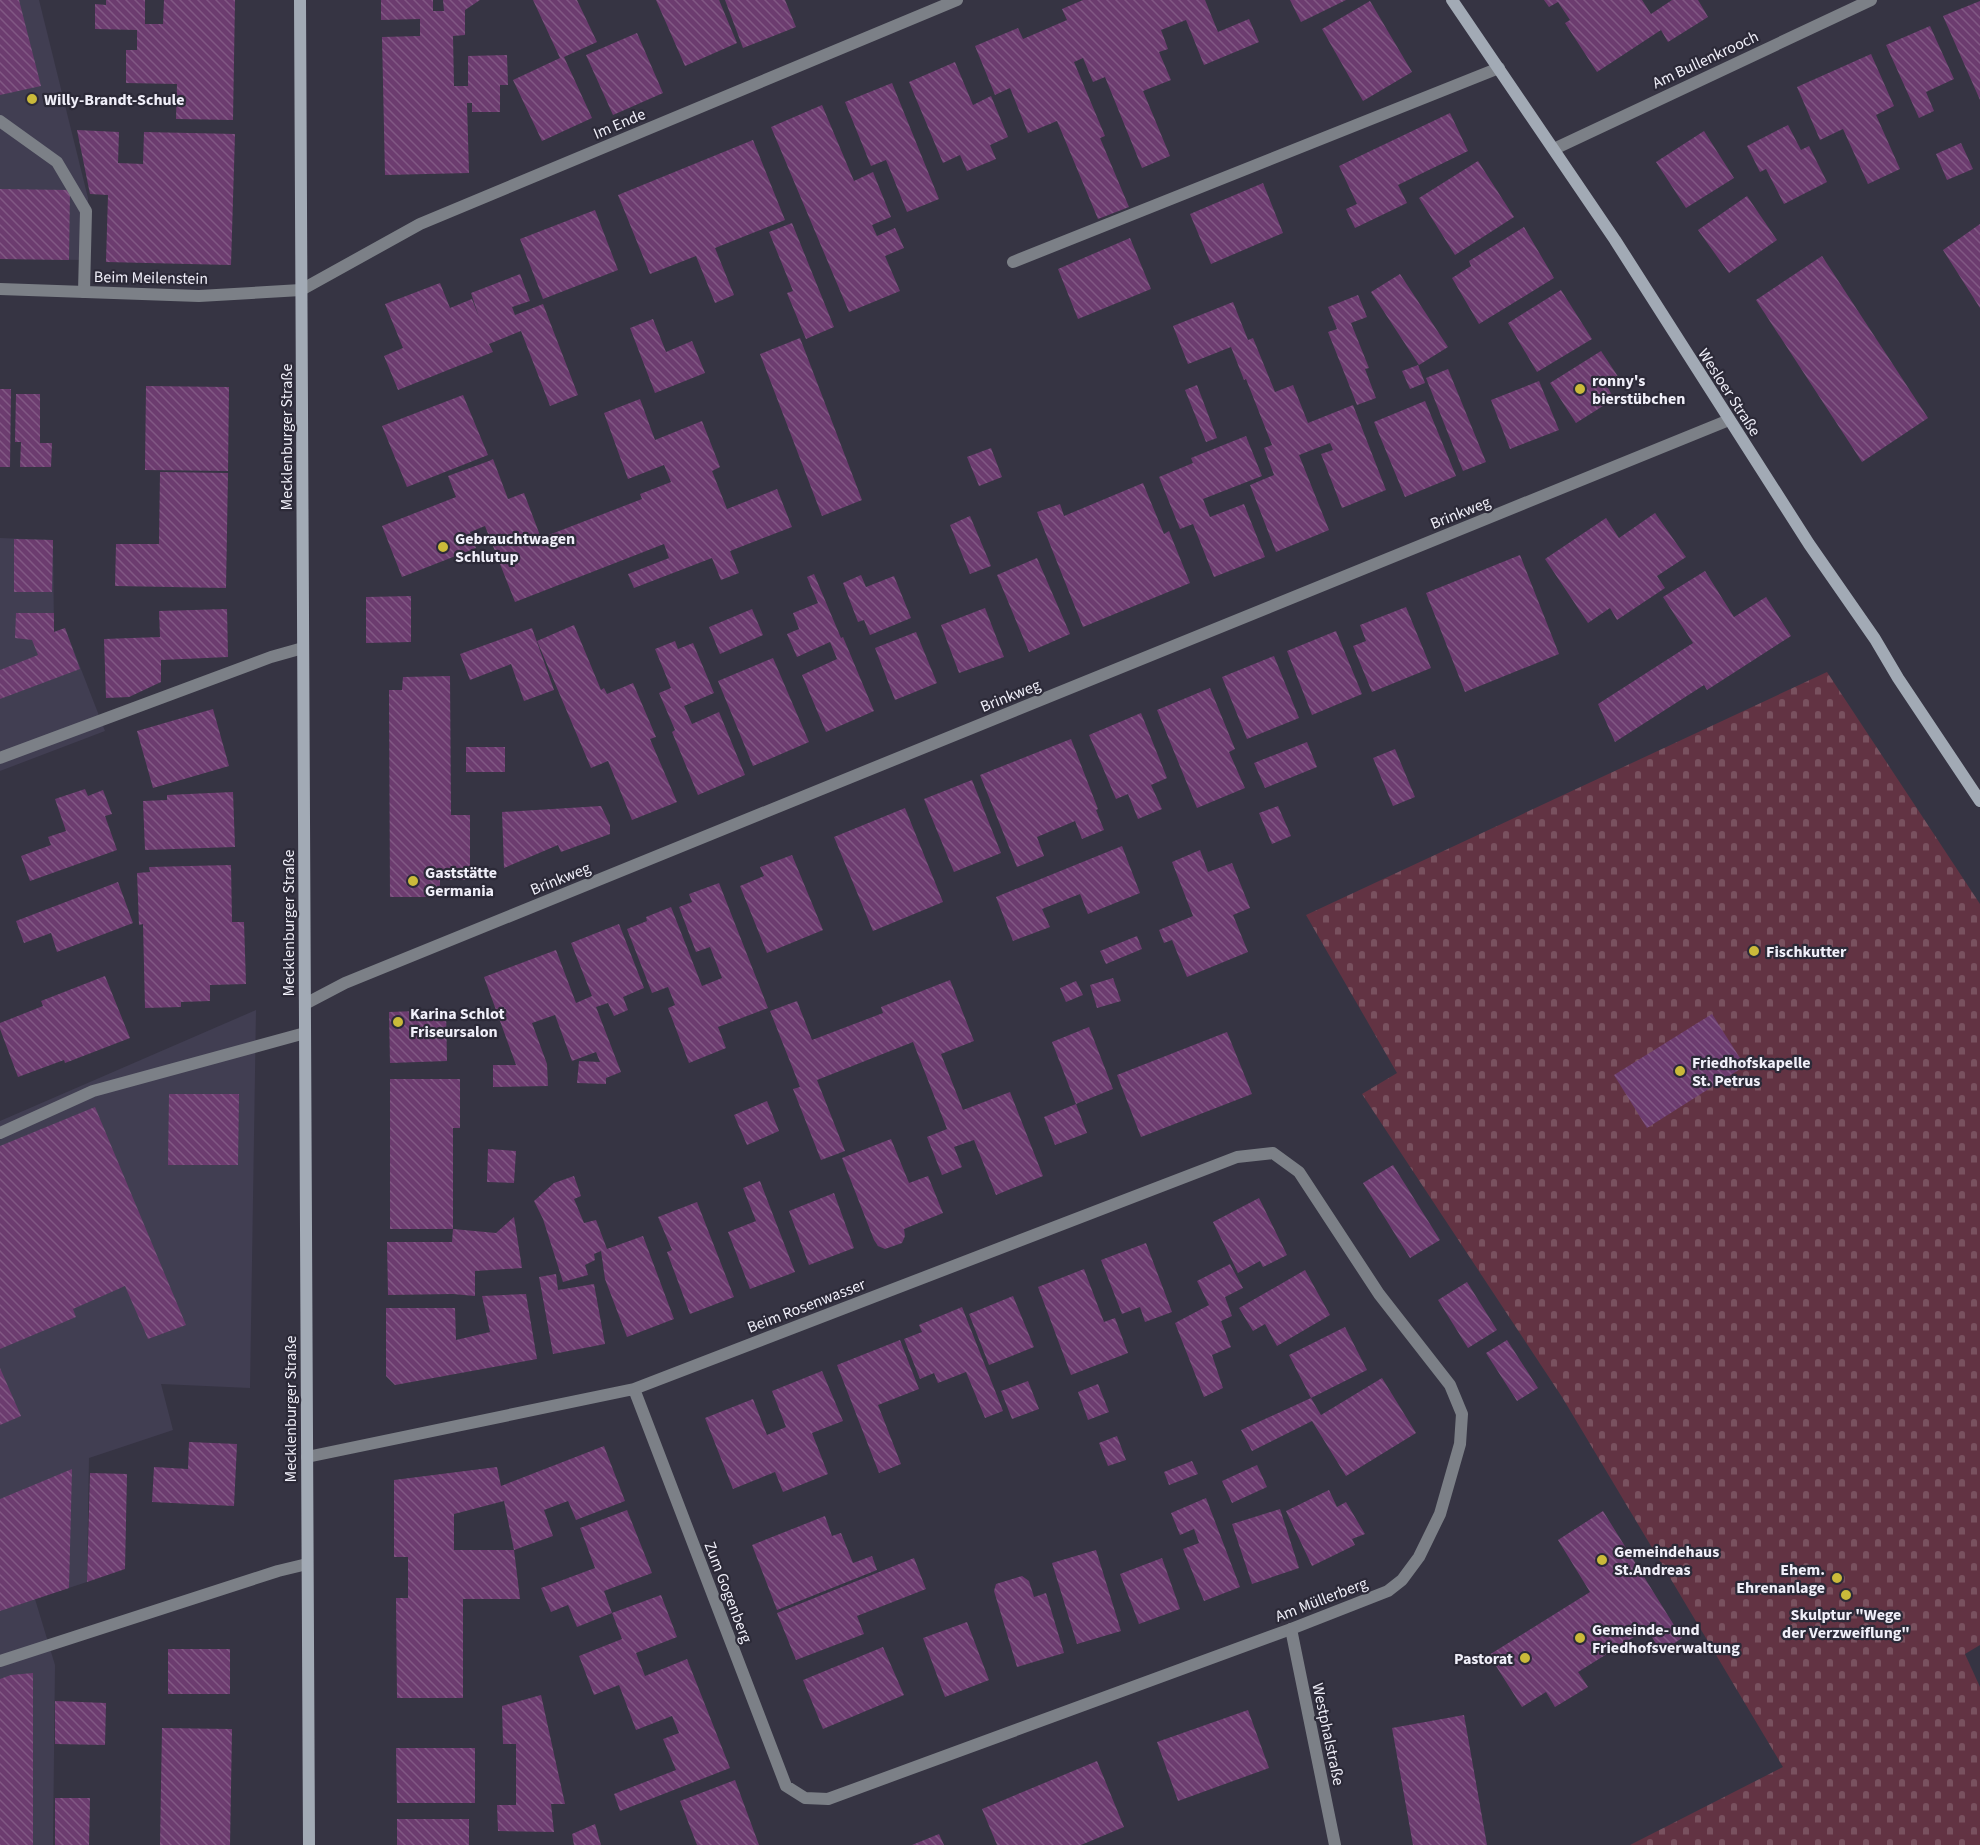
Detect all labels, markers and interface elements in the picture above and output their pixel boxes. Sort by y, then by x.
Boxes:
street label: Am Bullenkrooch [1649,26,1762,94]
place label: Willy-Brandt-Schule [44,89,184,111]
marker: Willy-Brandt-Schule [25,92,39,106]
street label: Im Ende [590,103,649,145]
street label: Beim Meilenstein [94,266,208,290]
street label: Wesloer Straße [1693,344,1766,441]
street label: Mecklenburger Straße [276,363,298,511]
place label: ronny's bierstübchen [1592,370,1685,410]
marker: ronny's bierstübchen [1573,382,1587,396]
street label: Brinkweg [1427,491,1494,535]
place label: Gebrauchtwagen Schlutup [455,528,575,568]
marker: Gebrauchtwagen Schlutup [436,540,450,554]
street label: Brinkweg [977,674,1044,718]
street label: Mecklenburger Straße [278,849,300,997]
street label: Brinkweg [527,857,594,901]
place label: Gaststätte Germania [425,862,497,902]
marker: Gaststätte Germania [406,874,420,888]
place label: Fischkutter [1766,941,1847,963]
marker: Fischkutter [1747,944,1761,958]
place label: Karina Schlot Friseursalon [410,1003,505,1043]
marker: Karina Schlot Friseursalon [391,1015,405,1029]
place label: Friedhofskapelle St. Petrus [1692,1052,1811,1092]
marker: Friedhofskapelle St. Petrus [1673,1064,1687,1078]
street label: Beim Rosenwasser [744,1273,869,1339]
street label: Mecklenburger Straße [280,1335,302,1483]
street label: Zum Gogenberg [699,1539,757,1646]
place label: Gemeindehaus St.Andreas [1614,1541,1719,1581]
marker: Gemeindehaus St.Andreas [1595,1553,1609,1567]
place label: Ehem. Ehrenanlage [1736,1559,1825,1599]
marker: Ehem. Ehrenanlage [1830,1571,1844,1585]
street label: Am Müllerberg [1272,1572,1371,1628]
marker: Skulptur "Wege der Verzweiflung" [1839,1588,1853,1602]
place label: Skulptur "Wege der Verzweiflung" [1782,1604,1910,1644]
place label: Gemeinde- und Friedhofsverwaltung [1592,1619,1740,1659]
marker: Gemeinde- und Friedhofsverwaltung [1573,1631,1587,1645]
place label: Pastorat [1454,1648,1513,1670]
marker: Pastorat [1518,1651,1532,1665]
street label: Westphalstraße [1306,1681,1350,1788]

